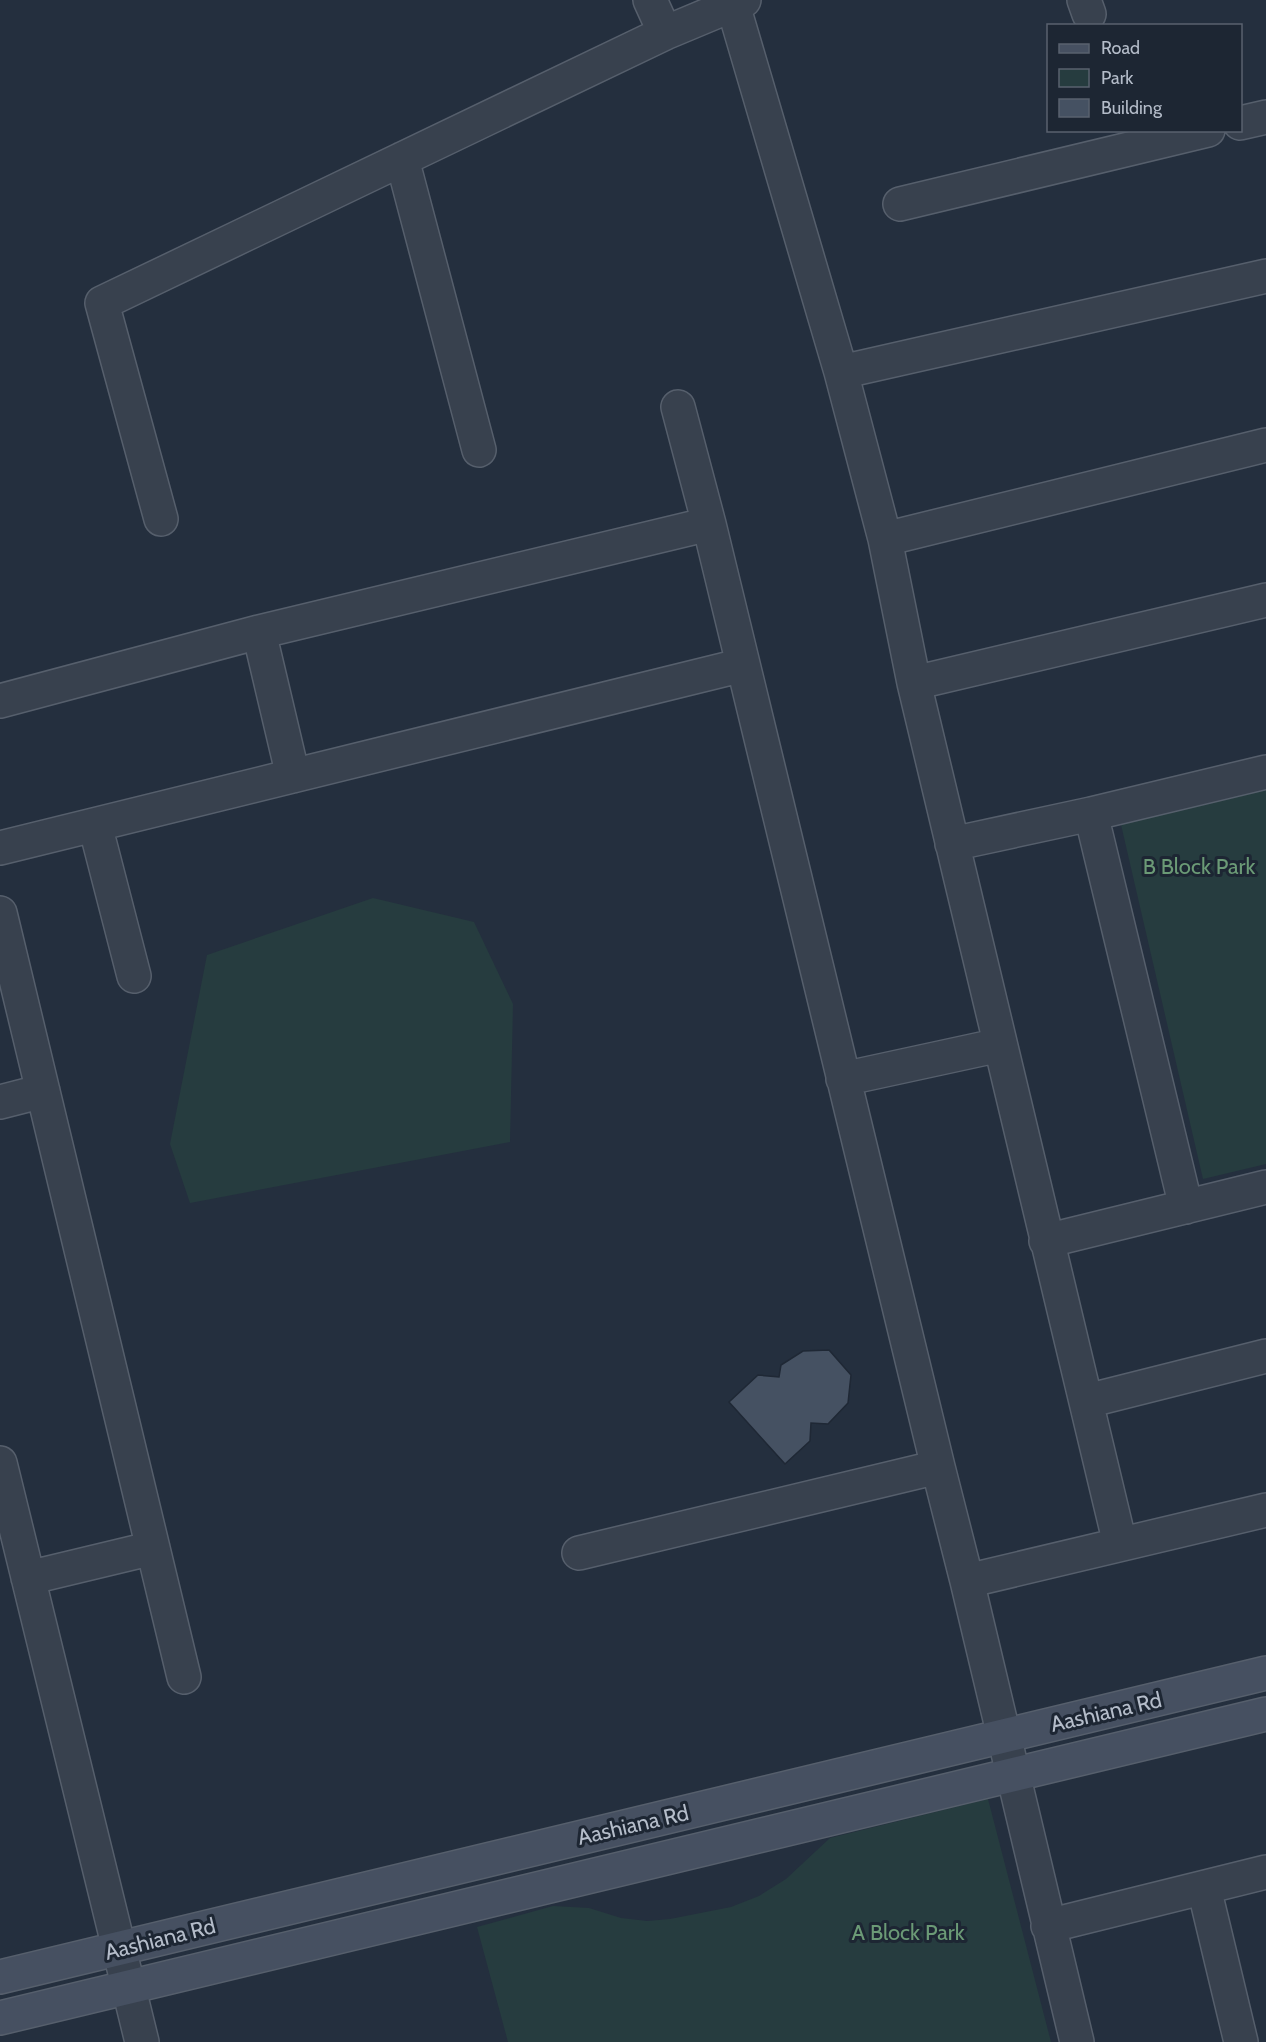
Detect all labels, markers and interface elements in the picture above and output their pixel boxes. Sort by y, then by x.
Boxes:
legend [1047,24,1242,132]
text: Road [1101,37,1140,59]
text: Park [1101,67,1134,89]
text: Building [1101,97,1163,119]
park label: B Block Park [1143,853,1255,880]
street label: Aashiana Rd [1048,1686,1164,1738]
street label: Aashiana Rd [575,1799,691,1851]
street label: Aashiana Rd [102,1912,218,1966]
park label: A Block Park [851,1919,965,1946]

